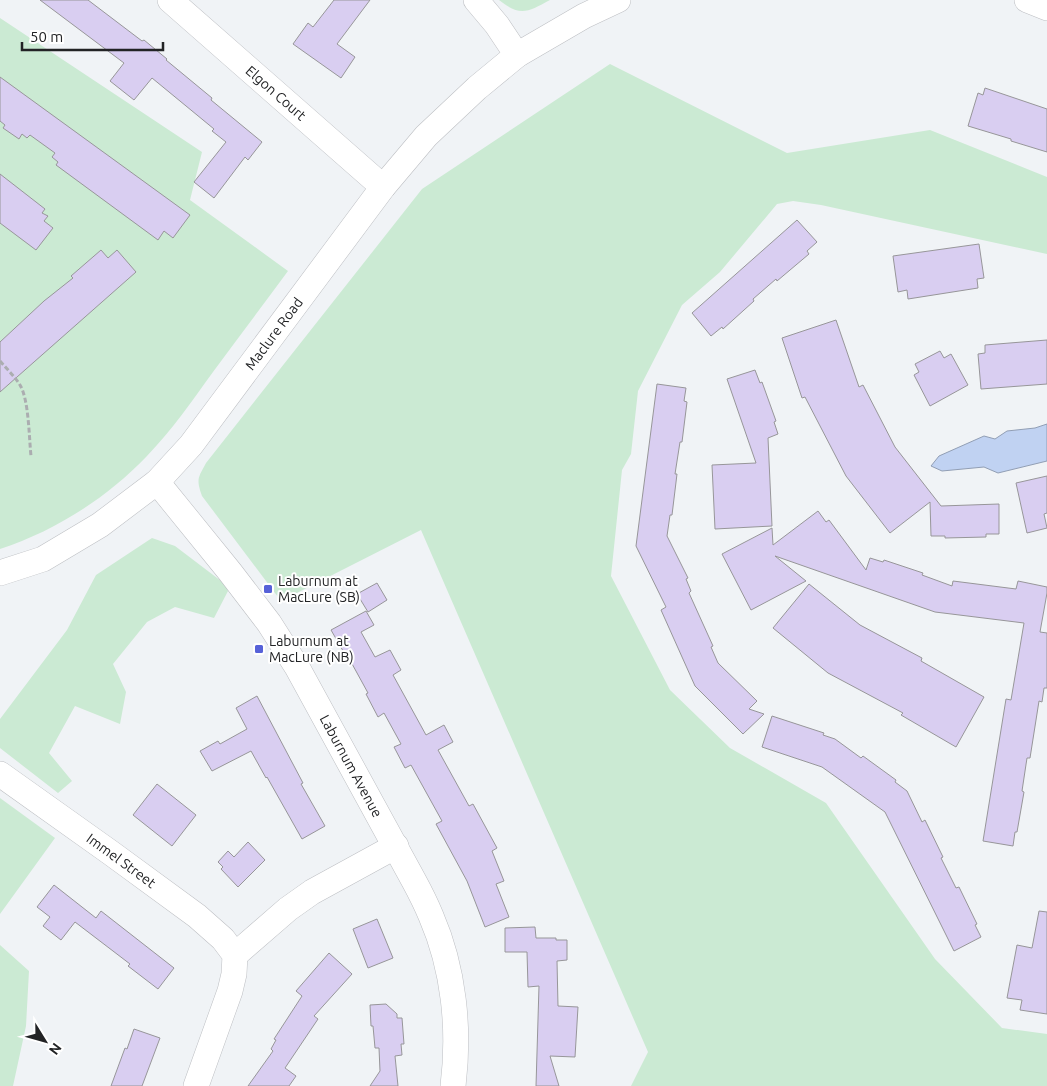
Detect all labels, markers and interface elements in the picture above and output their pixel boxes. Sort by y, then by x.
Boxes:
scale bar [22,20,164,52]
text: 50 m [30,28,63,45]
street label: Elgon Court [243,62,310,124]
street label: Maclure Road [242,294,306,373]
place label: Laburnum at MacLure (SB) [278,573,360,605]
marker: Laburnum at MacLure (SB) [262,583,274,595]
place label: Laburnum at MacLure (NB) [269,633,354,665]
marker: Laburnum at MacLure (NB) [253,643,265,655]
street label: Laburnum Avenue [317,712,386,820]
street label: Immel Street [84,830,159,891]
north arrow [20,1016,70,1066]
text: N [46,1040,65,1058]

